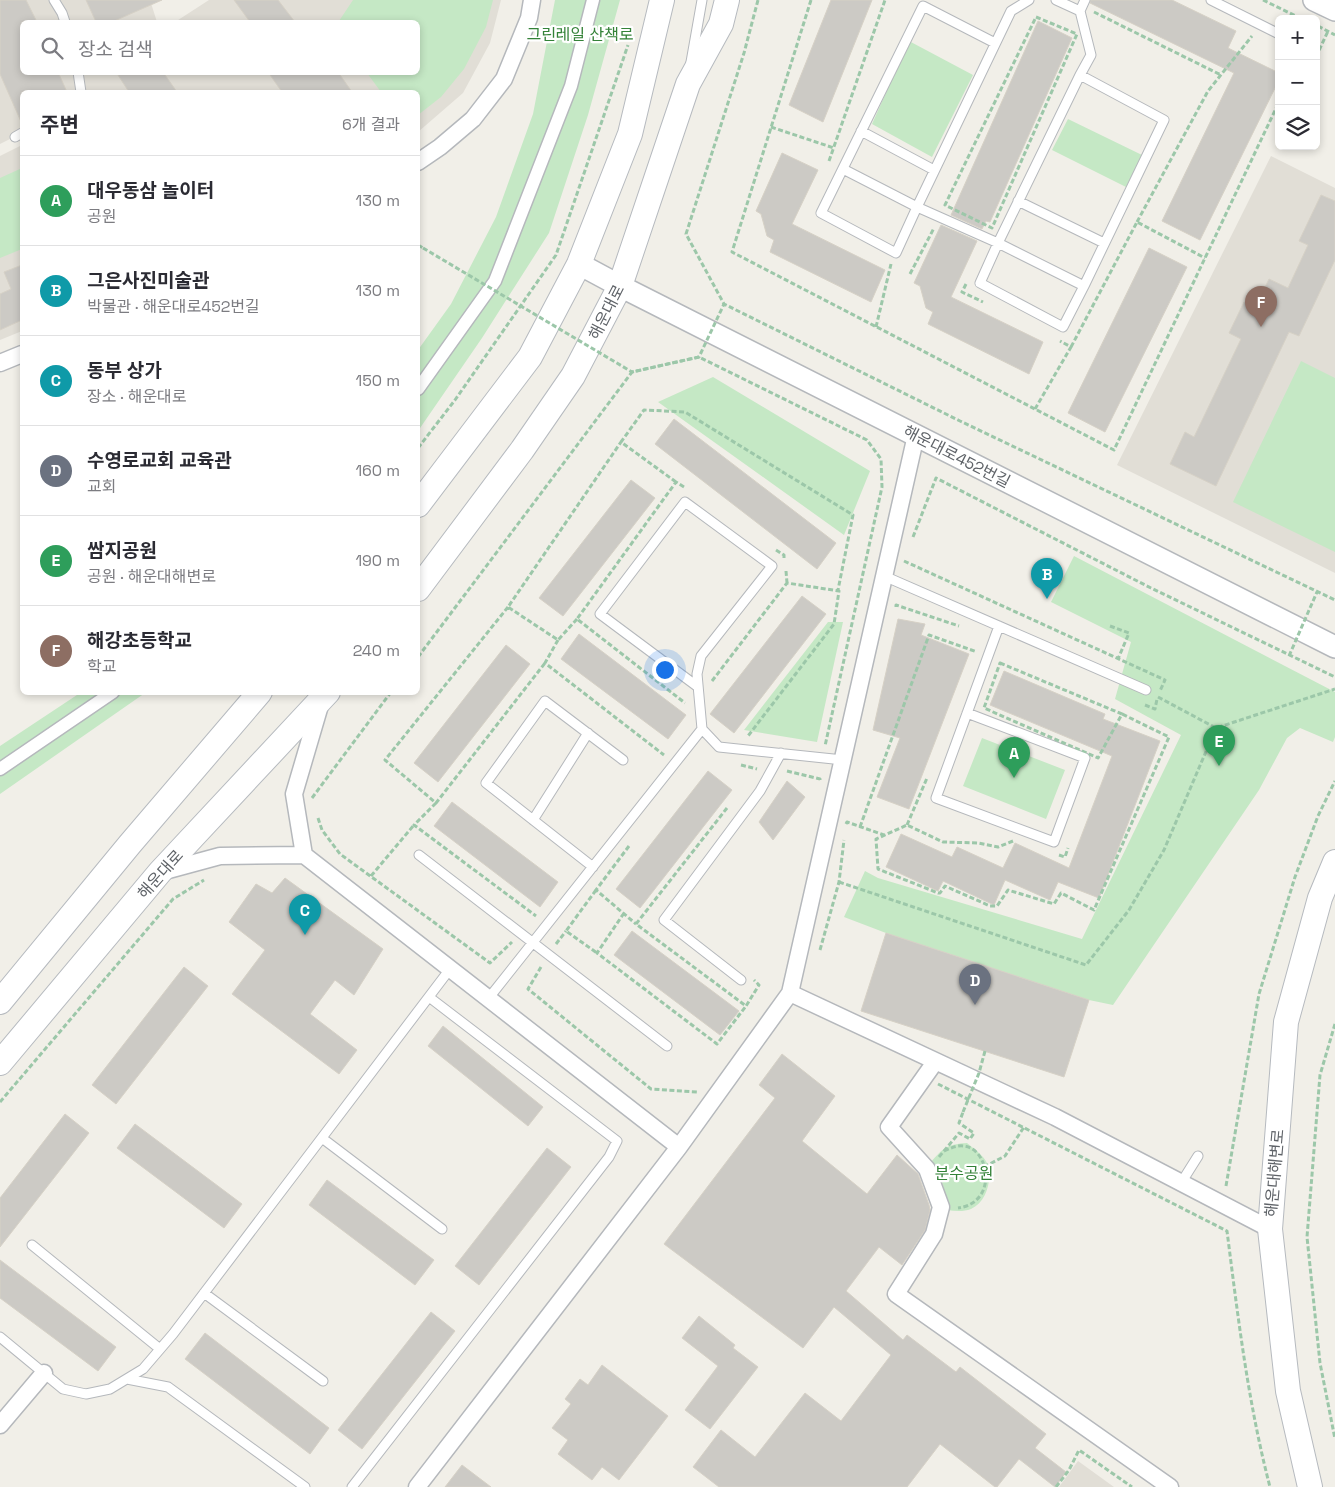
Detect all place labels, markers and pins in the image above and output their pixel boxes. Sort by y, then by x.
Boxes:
pin: F [1245,286,1277,327]
pin: B [1031,558,1063,599]
pin: E [1203,725,1235,766]
pin: A [998,737,1030,778]
pin: C [289,894,321,935]
pin: D [959,964,991,1005]

